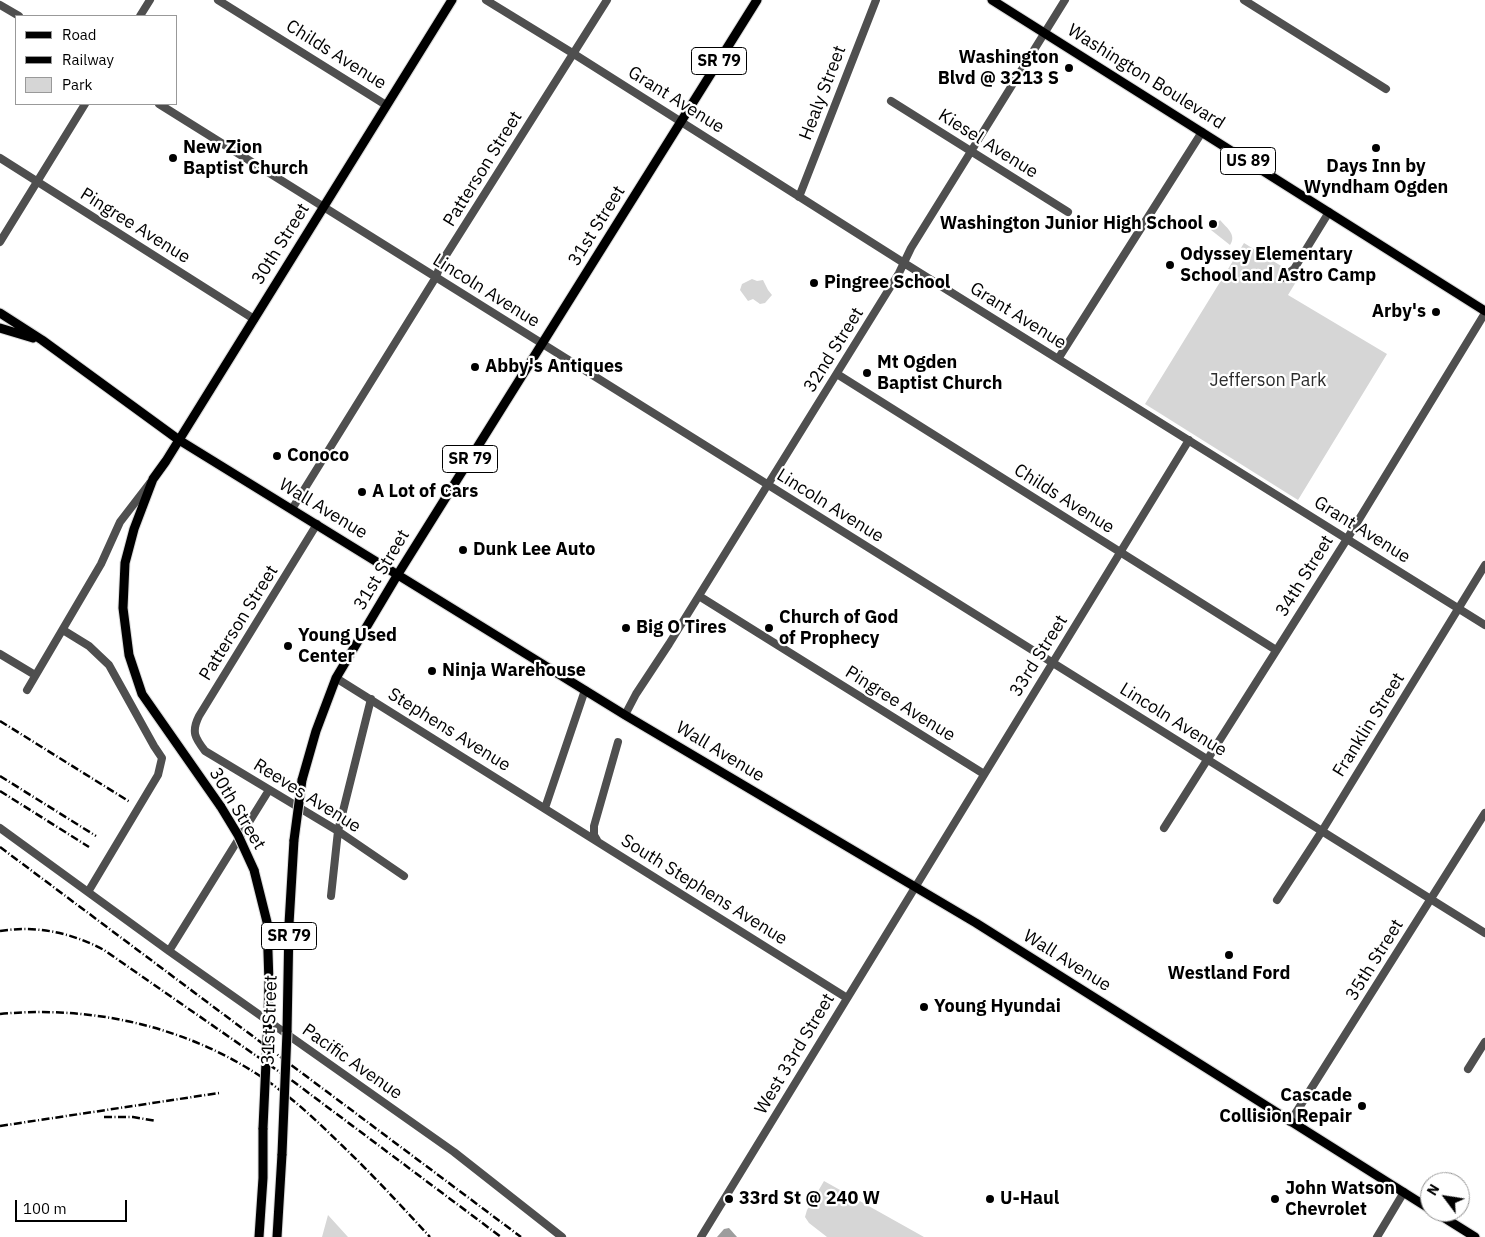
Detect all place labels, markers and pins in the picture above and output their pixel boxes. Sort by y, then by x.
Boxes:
place label: Washington Blvd @ 3213 S [938,47,1059,90]
marker: Washington Blvd @ 3213 S [1063,62,1075,74]
place label: New Zion Baptist Church [183,137,309,180]
marker: Days Inn by Wyndham Ogden [1370,142,1382,154]
marker: New Zion Baptist Church [167,152,179,164]
place label: Days Inn by Wyndham Ogden [1304,156,1448,198]
place label: Washington Junior High School [940,213,1203,235]
marker: Washington Junior High School [1207,218,1219,230]
place label: Odyssey Elementary School and Astro Camp [1180,244,1376,286]
marker: Odyssey Elementary School and Astro Camp [1164,259,1176,271]
place label: Pingree School [824,272,950,294]
marker: Pingree School [808,277,820,289]
place label: Arby's [1372,301,1426,323]
marker: Arby's [1430,306,1442,318]
place label: Mt Ogden Baptist Church [877,352,1003,394]
place label: Abby's Antiques [485,356,623,378]
marker: Abby's Antiques [469,361,481,373]
marker: Mt Ogden Baptist Church [861,367,873,379]
place label: Conoco [287,445,349,467]
marker: Conoco [271,450,283,462]
place label: A Lot of Cars [372,481,478,503]
marker: A Lot of Cars [356,486,368,498]
place label: Dunk Lee Auto [473,539,596,561]
marker: Dunk Lee Auto [457,544,469,556]
place label: Church of God of Prophecy [779,607,898,650]
place label: Big O Tires [636,617,726,639]
marker: Big O Tires [620,622,632,634]
marker: Church of God of Prophecy [763,622,775,634]
place label: Young Used Center [298,625,397,668]
marker: Young Used Center [282,640,294,652]
place label: Ninja Warehouse [442,660,586,682]
marker: Ninja Warehouse [426,665,438,677]
marker: Westland Ford [1223,949,1235,961]
place label: Westland Ford [1168,963,1290,985]
place label: Young Hyundai [934,996,1061,1018]
marker: Young Hyundai [918,1001,930,1013]
place label: Cascade Collision Repair [1219,1085,1352,1128]
marker: Cascade Collision Repair [1356,1100,1368,1112]
place label: John Watson Chevrolet [1285,1178,1395,1220]
place label: 33rd St @ 240 W [739,1188,880,1210]
place label: U-Haul [1000,1188,1059,1210]
marker: 33rd St @ 240 W [723,1193,735,1205]
marker: U-Haul [984,1193,996,1205]
marker: John Watson Chevrolet [1269,1193,1281,1205]

